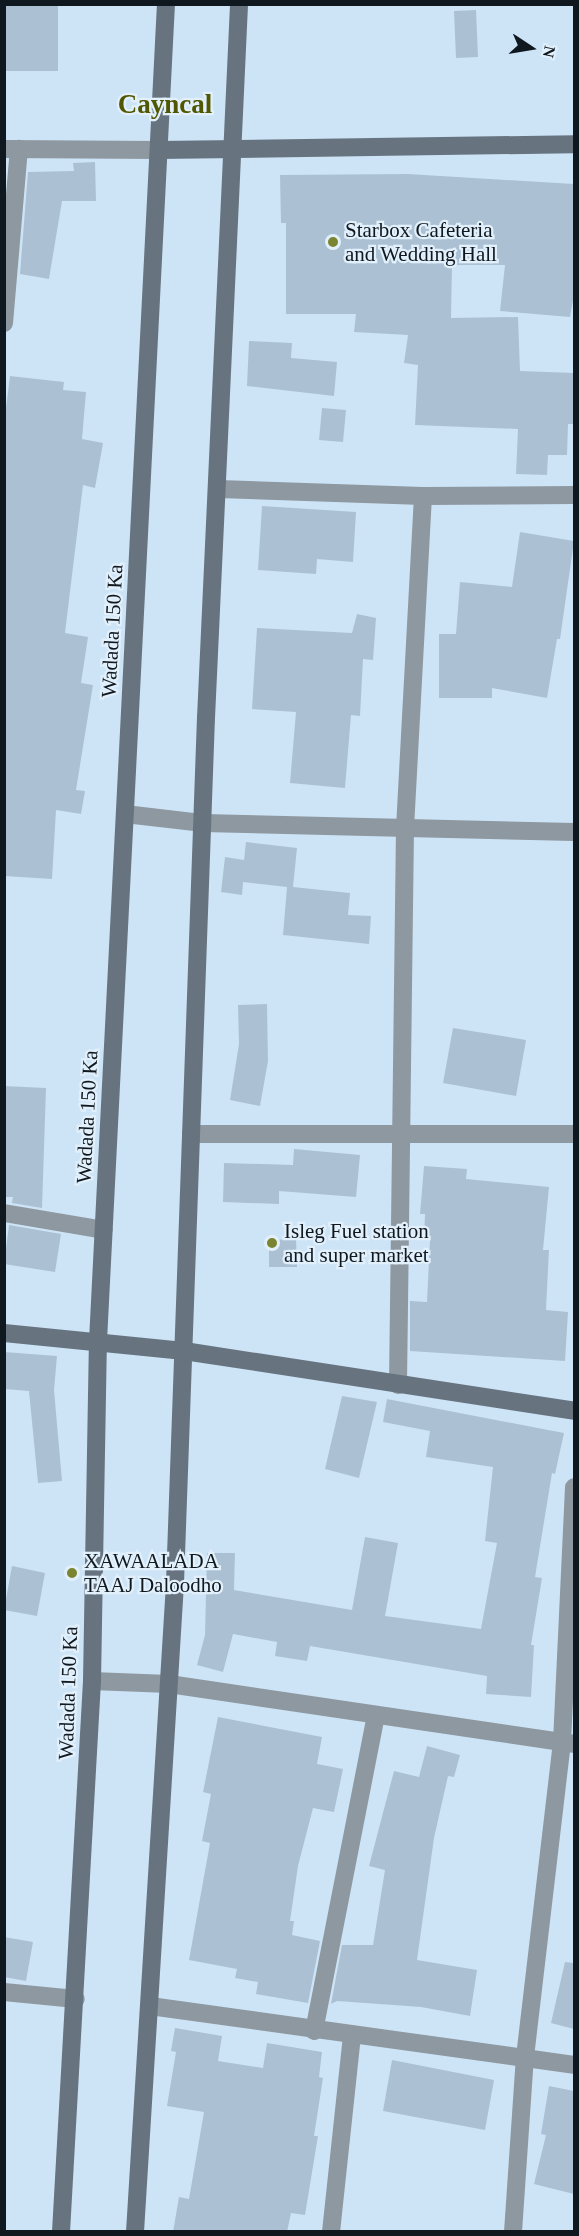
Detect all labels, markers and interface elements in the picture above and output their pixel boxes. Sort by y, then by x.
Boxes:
north arrow [501,18,561,78]
text: N [540,44,559,59]
district label: Cayncal [112,89,218,121]
place label: Starbox Cafeteria and Wedding Hall [345,217,520,267]
marker: Starbox Cafeteria and Wedding Hall [326,235,340,249]
street label: Wadada 150 Ka [95,554,129,708]
street label: Wadada 150 Ka [70,1040,104,1194]
place label: Isleg Fuel station and super market [284,1218,460,1268]
marker: Isleg Fuel station and super market [265,1236,279,1250]
place label: XAWAALADA TAAJ Daloodho [84,1548,230,1598]
marker: XAWAALADA TAAJ Daloodho [65,1566,79,1580]
street label: Wadada 150 Ka [53,1617,83,1769]

